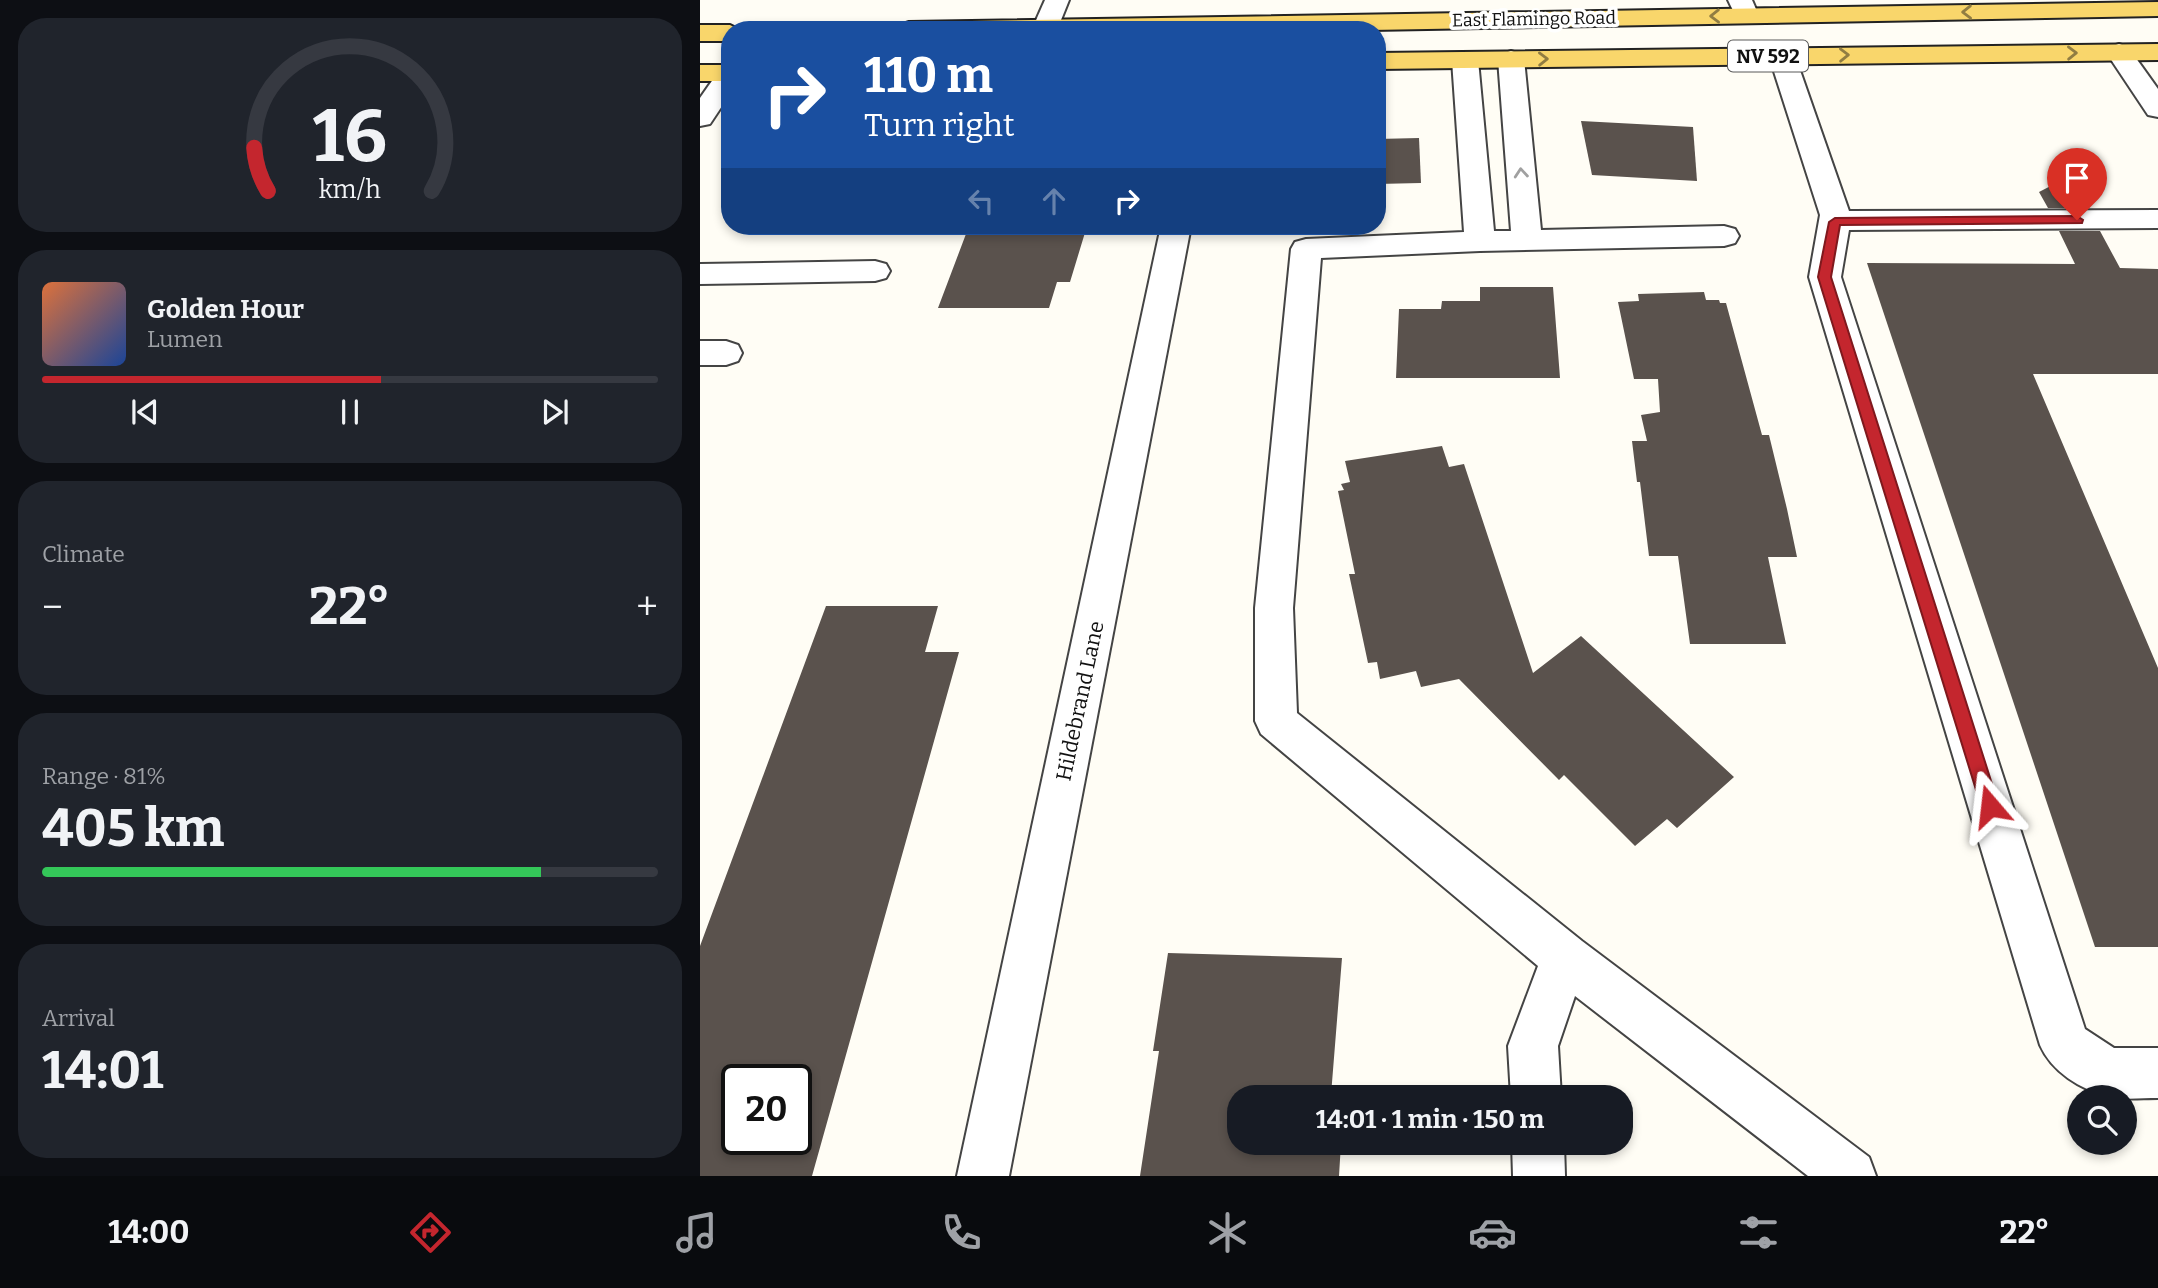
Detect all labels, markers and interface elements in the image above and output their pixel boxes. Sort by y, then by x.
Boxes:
one-way arrow [1962,5,1973,20]
street label: East Flamingo Road [1452,7,1617,31]
one-way arrow [1710,9,1721,24]
road number: NV 592 [1728,40,1808,72]
one-way arrow [2067,45,2078,61]
text: 110 m [864,46,993,105]
one-way arrow [1840,47,1850,63]
icon: right [749,49,840,140]
one-way arrow [1538,51,1549,66]
text: 16 [313,93,387,180]
text: Turn right [864,106,1015,144]
pin [2047,148,2107,220]
icon: arrive [2058,159,2096,197]
one-way arrow [1514,167,1529,179]
text: km/h [319,175,381,205]
icon: left [962,182,1000,220]
icon: ahead [1035,182,1073,220]
icon: right [1108,182,1146,220]
text: Golden Hour [147,294,304,325]
text: Lumen [147,325,223,353]
icon: previous [126,393,164,431]
icon: pause [331,393,369,431]
icon: next [536,393,574,431]
text: Climate [42,540,125,568]
text: 22° [309,575,390,638]
text: − [42,584,63,630]
text: + [636,584,658,630]
street label: Hildebrand Lane [1050,619,1110,783]
text: Range · 81% [42,762,166,790]
position arrow [1953,769,2027,843]
text: 405 km [42,797,224,860]
text: Arrival [42,1004,115,1032]
text: 14:01 [42,1039,163,1102]
speed limit sign: 20 [721,1064,812,1155]
map controls [2067,1085,2137,1155]
button: search [2067,1085,2137,1155]
text: 14:01 · 1 min · 150 m [1316,1104,1544,1135]
icon: directions [406,1208,455,1257]
icon: music [672,1208,721,1257]
icon: phone [937,1208,986,1257]
icon: climate [1203,1208,1252,1257]
icon: car [1468,1208,1517,1257]
icon: filters [1734,1208,1783,1257]
text: 14:00 [108,1213,190,1251]
text: 22° [2000,1213,2050,1251]

